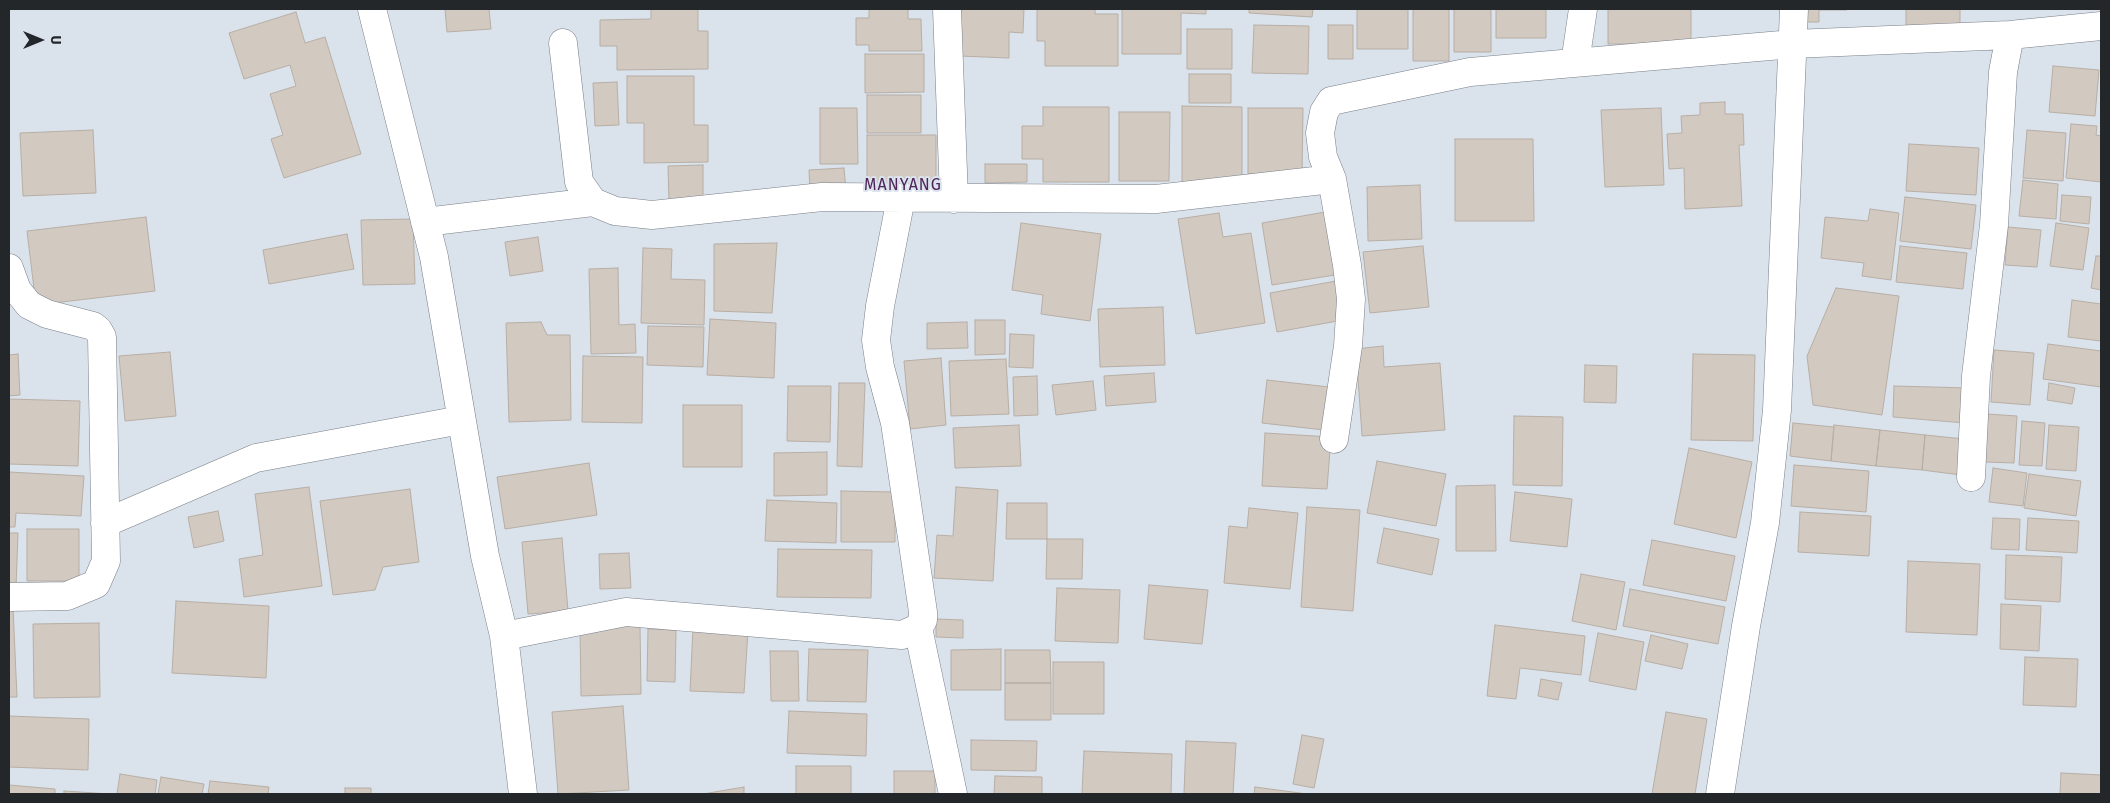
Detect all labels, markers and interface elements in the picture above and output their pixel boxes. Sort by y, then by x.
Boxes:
north arrow [15,15,65,65]
text: U [47,35,64,45]
district label: MANYANG [863,176,943,196]

